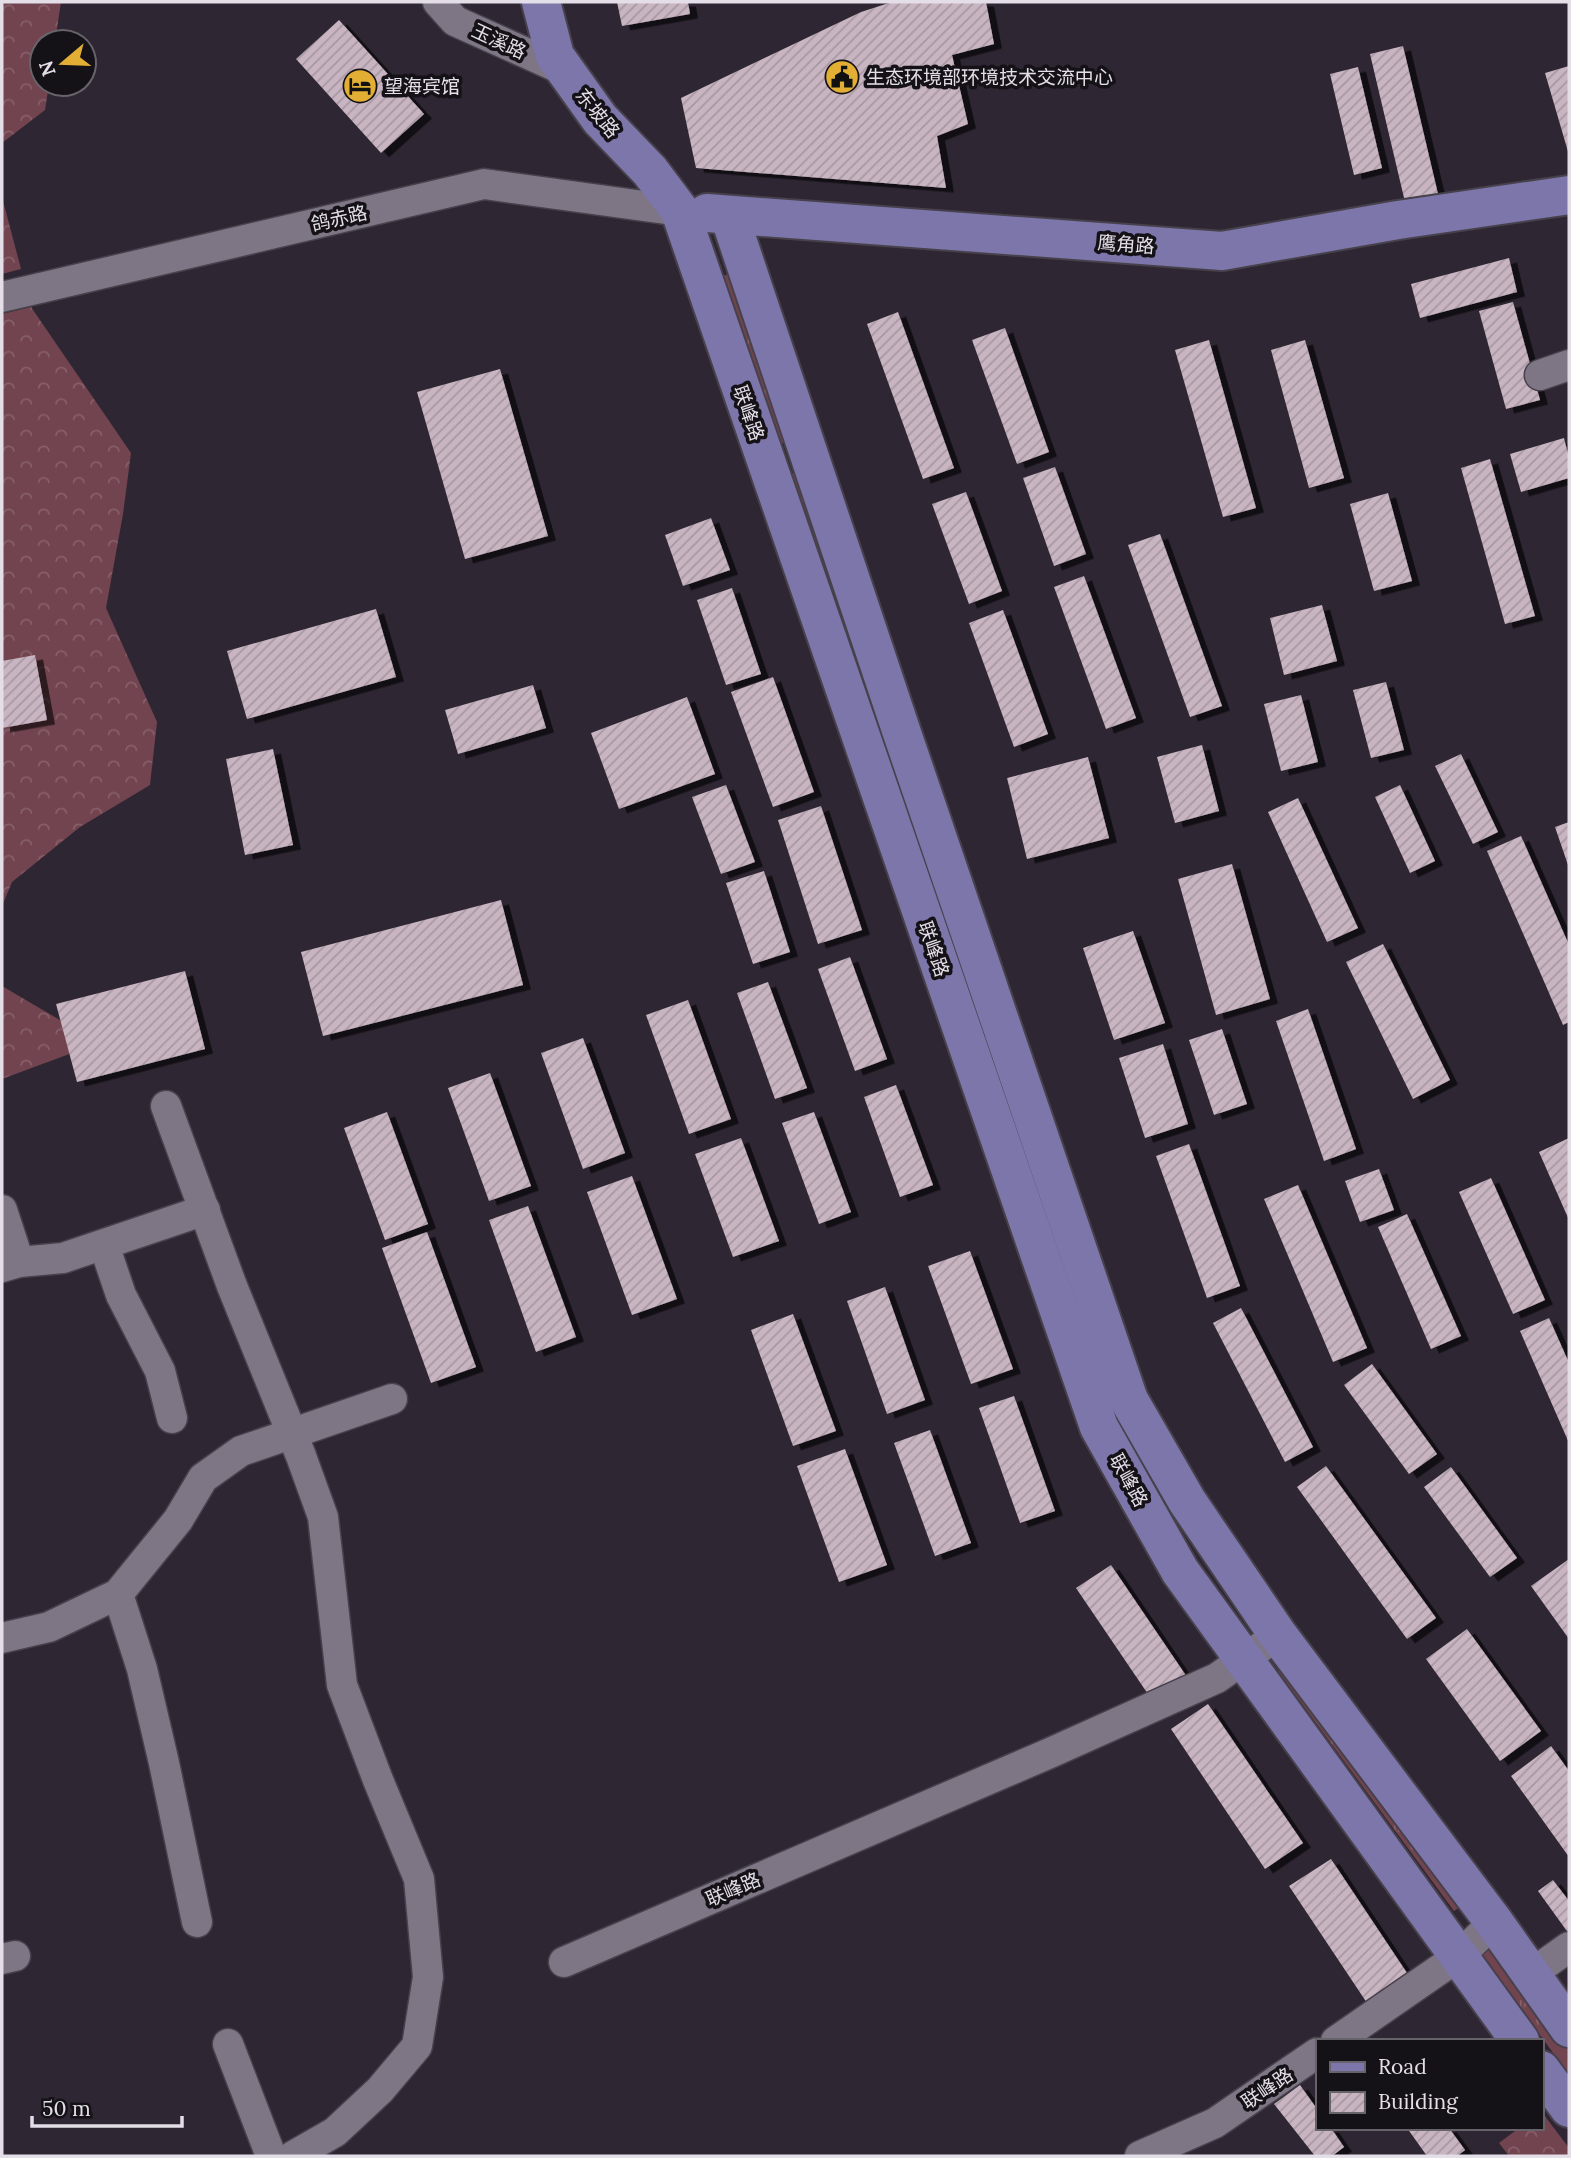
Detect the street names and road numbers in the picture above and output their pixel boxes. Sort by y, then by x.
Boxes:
street label: 玉溪路 [468,18,530,64]
street label: 东坡路 [571,83,625,143]
street label: 鸽赤路 [309,200,369,236]
street label: 鹰角路 [1097,230,1155,258]
street label: 联峰路 [728,382,770,444]
street label: 联峰路 [913,918,955,980]
street label: 联峰路 [1105,1449,1153,1511]
street label: 联峰路 [702,1867,764,1911]
street label: 联峰路 [1237,2062,1297,2114]

